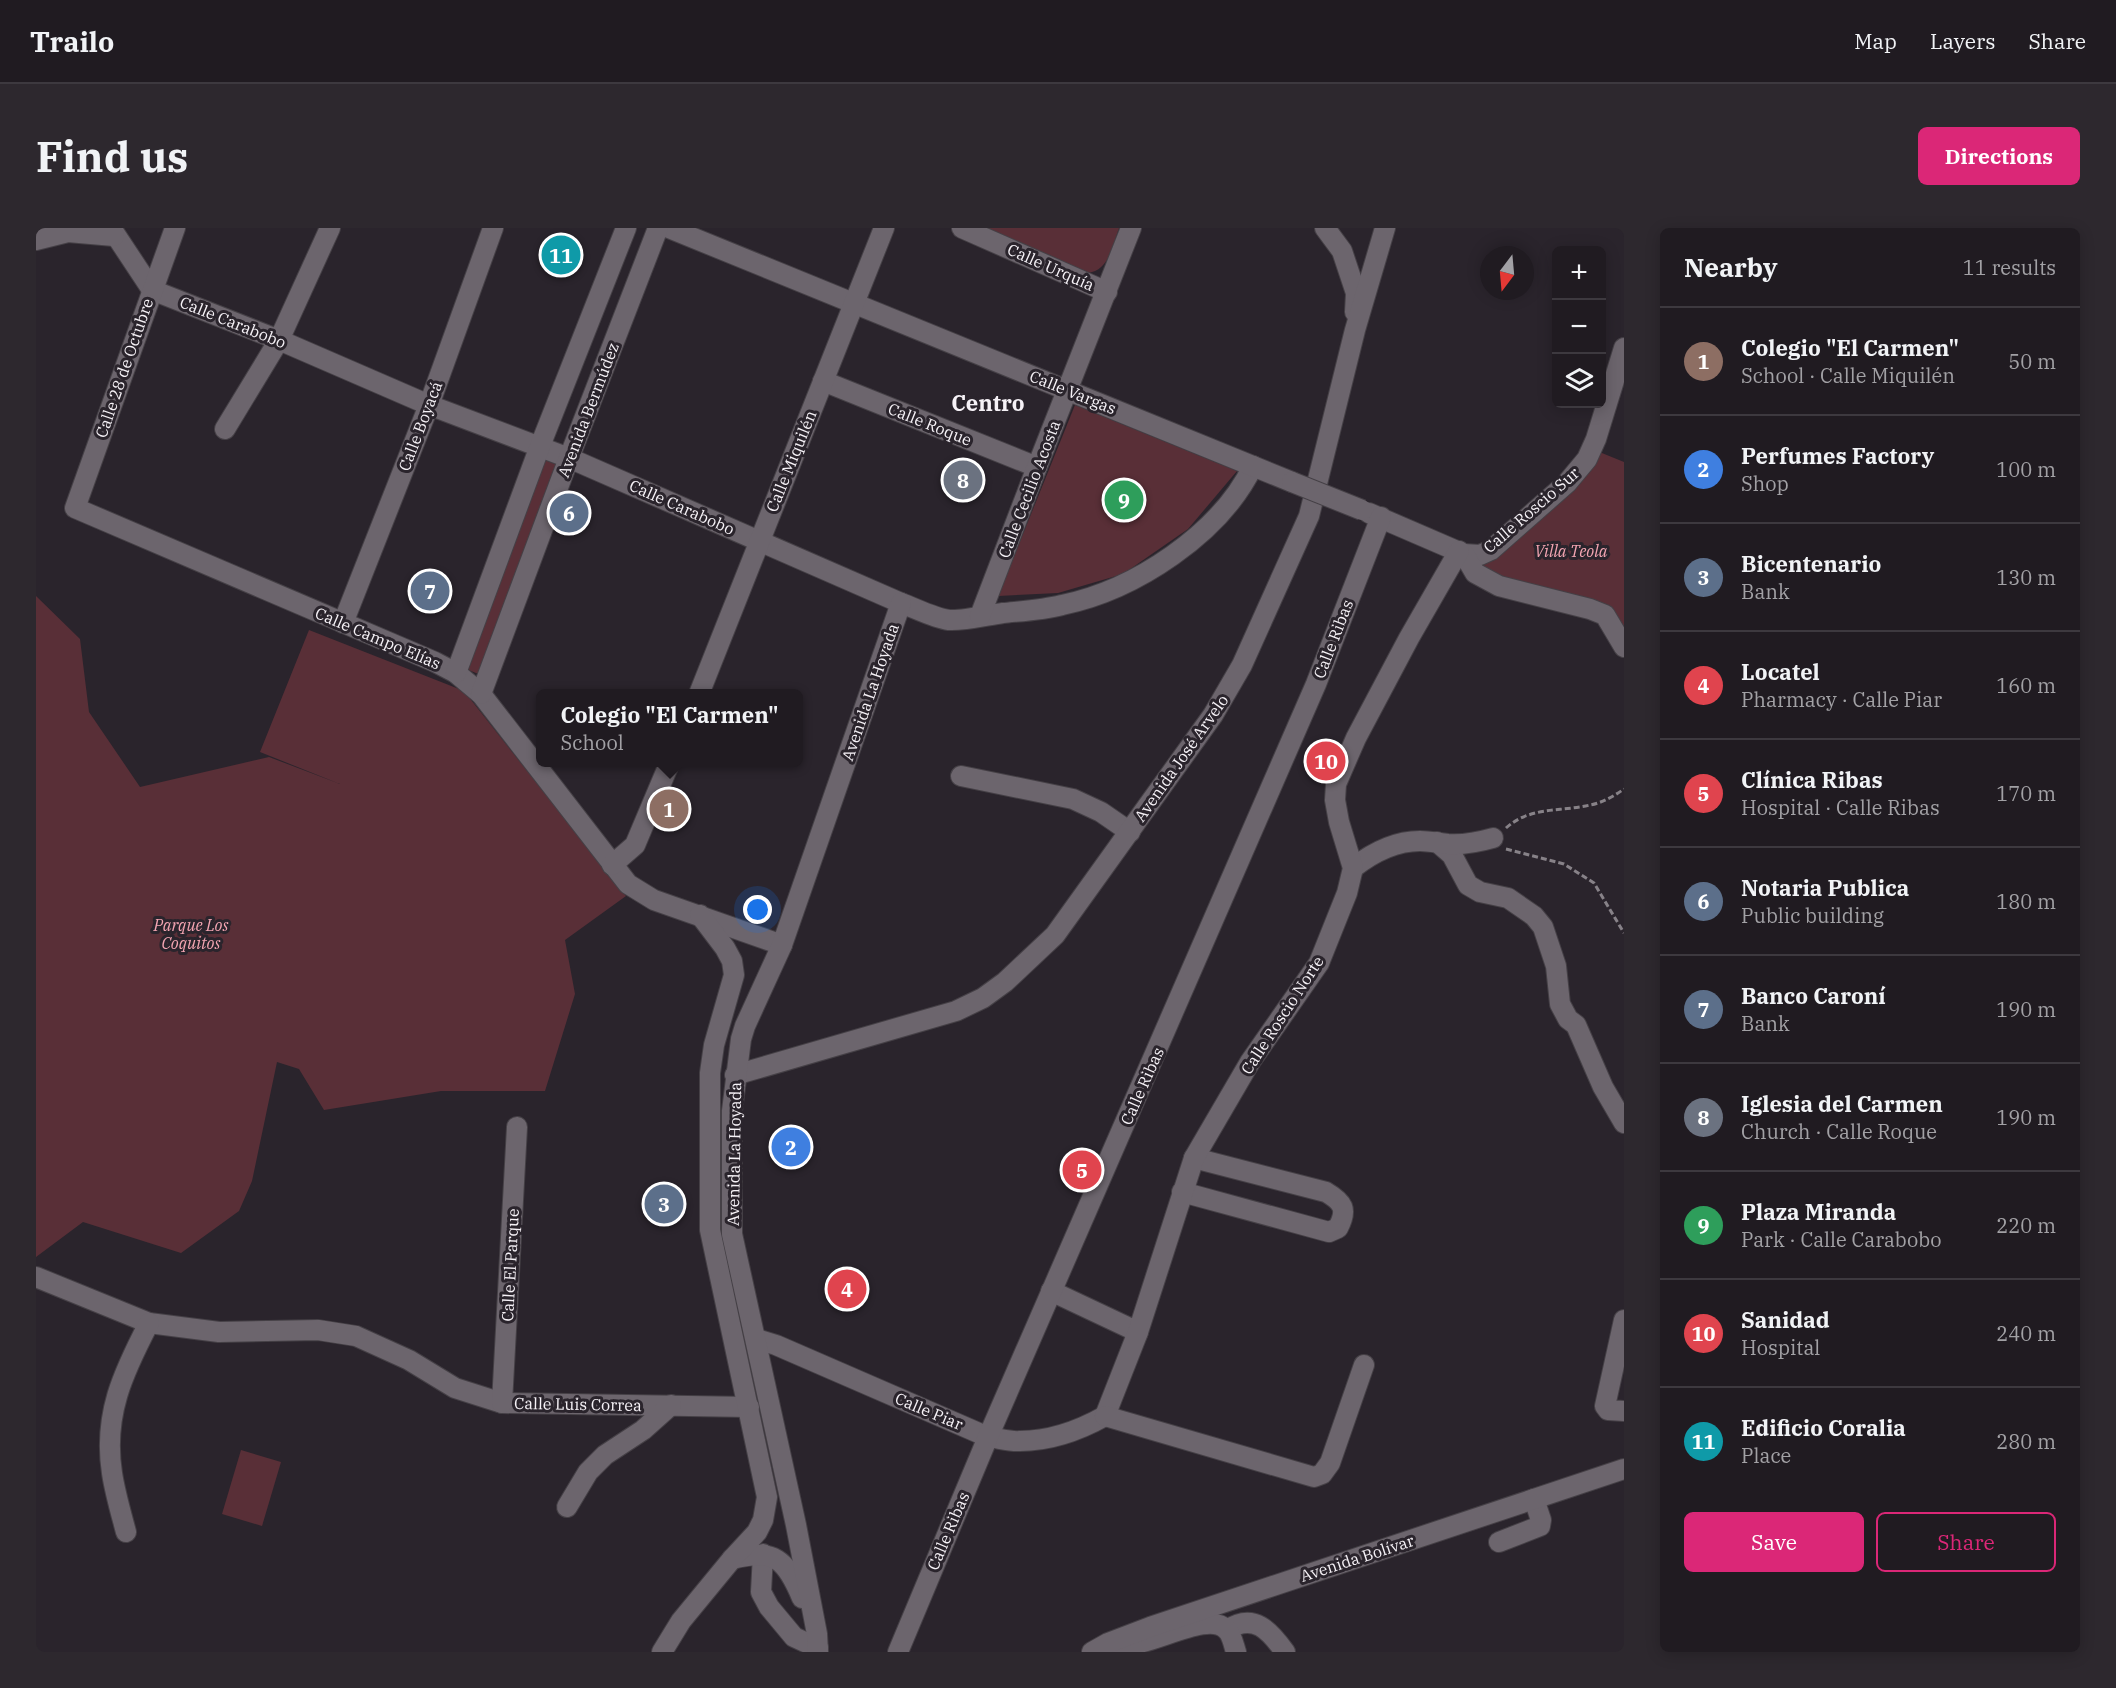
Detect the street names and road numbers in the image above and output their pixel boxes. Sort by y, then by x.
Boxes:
street label: Calle Urquía [1004,239,1098,295]
street label: Calle Carabobo [177,292,289,352]
street label: Calle 28 de Octubre [91,296,157,440]
street label: Avenida Bermúdez [553,340,623,480]
street label: Calle Vargas [1027,366,1119,418]
street label: Calle Boyacá [394,378,446,474]
street label: Calle Roque [885,398,975,450]
street label: Calle Miquilén [762,407,820,515]
street label: Calle Cecilio Acosta [994,417,1065,561]
street label: Calle Roscio Sur [1479,463,1583,557]
street label: Calle Carabobo [626,475,738,539]
street label: Calle Ribas [1309,597,1357,681]
street label: Calle Campo Elías [312,603,444,673]
street label: Avenida La Hoyada [837,620,903,763]
street label: Avenida José Arvelo [1130,691,1232,825]
street label: Calle Roscio Norte [1236,952,1328,1078]
street label: Calle Ribas [1116,1044,1168,1128]
street label: Avenida La Hoyada [723,1082,745,1226]
street label: Calle El Parque [497,1208,523,1322]
street label: Calle Piar [892,1388,966,1434]
street label: Calle Luis Correa [514,1393,642,1415]
street label: Calle Ribas [923,1489,973,1573]
street label: Avenida Bolívar [1297,1530,1417,1586]

